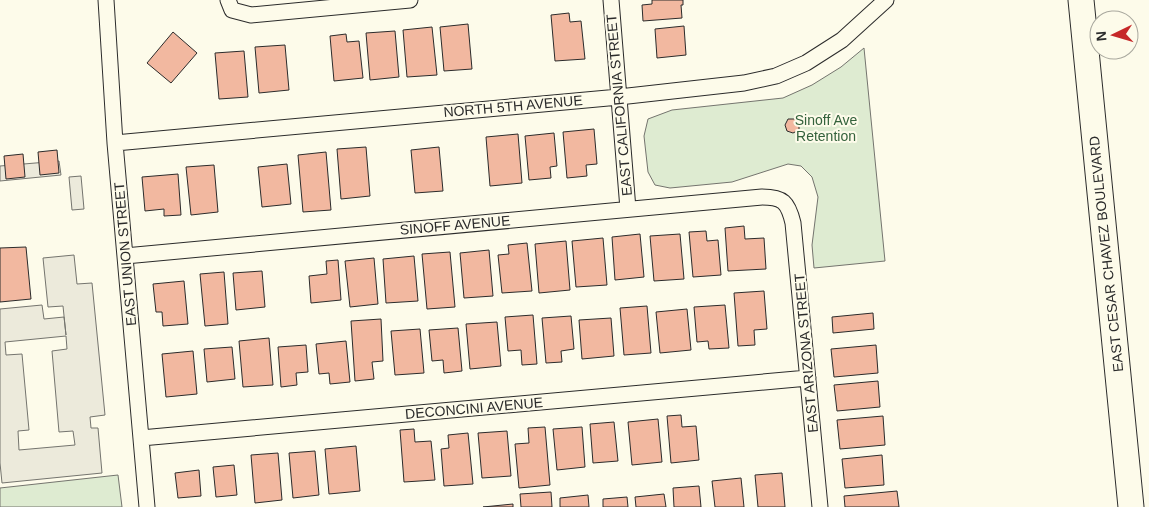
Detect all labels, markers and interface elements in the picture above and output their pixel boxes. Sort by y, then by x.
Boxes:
north arrow [1089,10,1139,60]
street label: EAST CALIFORNIA STREET [603,13,635,197]
text: N [1093,30,1109,42]
street label: NORTH 5TH AVENUE [443,92,583,120]
park label: Sinoff Ave Retention [795,112,857,144]
street label: EAST CESAR CHAVEZ BOULEVARD [1086,135,1126,373]
street label: EAST UNION STREET [111,181,139,327]
street label: SINOFF AVENUE [399,212,511,238]
street label: EAST ARIZONA STREET [791,272,821,433]
street label: DECONCINI AVENUE [404,394,544,422]

